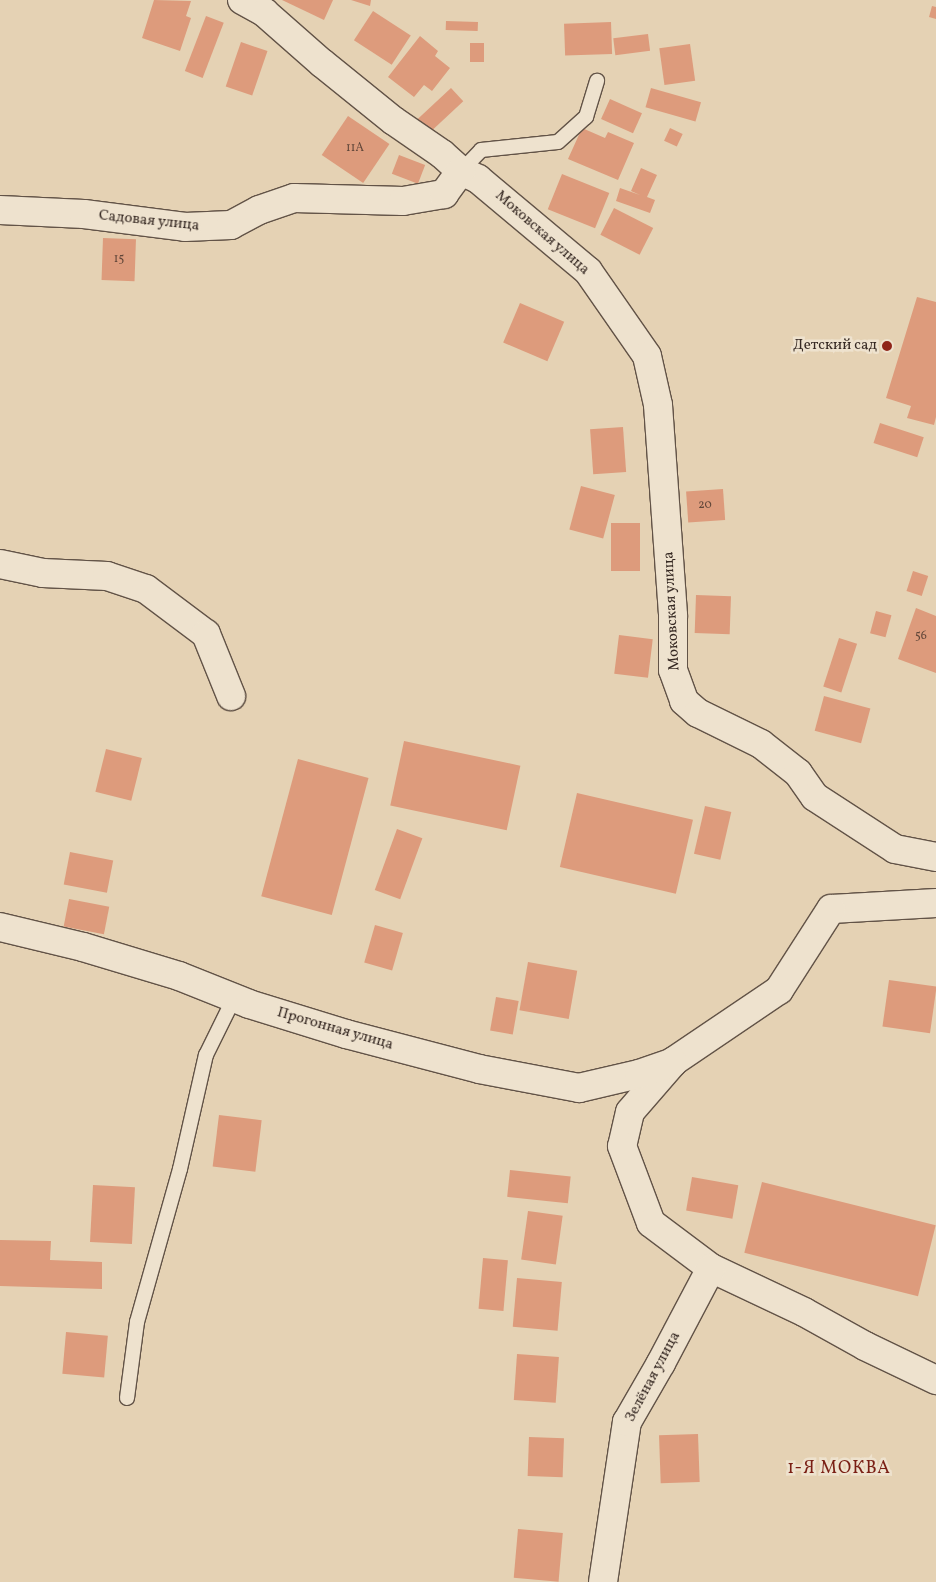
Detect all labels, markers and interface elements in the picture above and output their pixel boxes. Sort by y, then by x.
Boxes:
house number: 11А [346,142,364,156]
street label: Моковская улица [491,187,593,279]
street label: Садовая улица [98,207,200,235]
house number: 15 [114,253,124,267]
place label: Детский сад [793,337,877,355]
marker: Детский сад [881,340,893,352]
house number: 20 [698,499,712,513]
street label: Моковская улица [660,551,684,671]
house number: 56 [915,630,927,644]
street label: Прогонная улица [275,1004,395,1054]
street label: Зелёная улица [622,1329,684,1425]
district label: 1-Я МОКВА [786,1458,892,1480]

